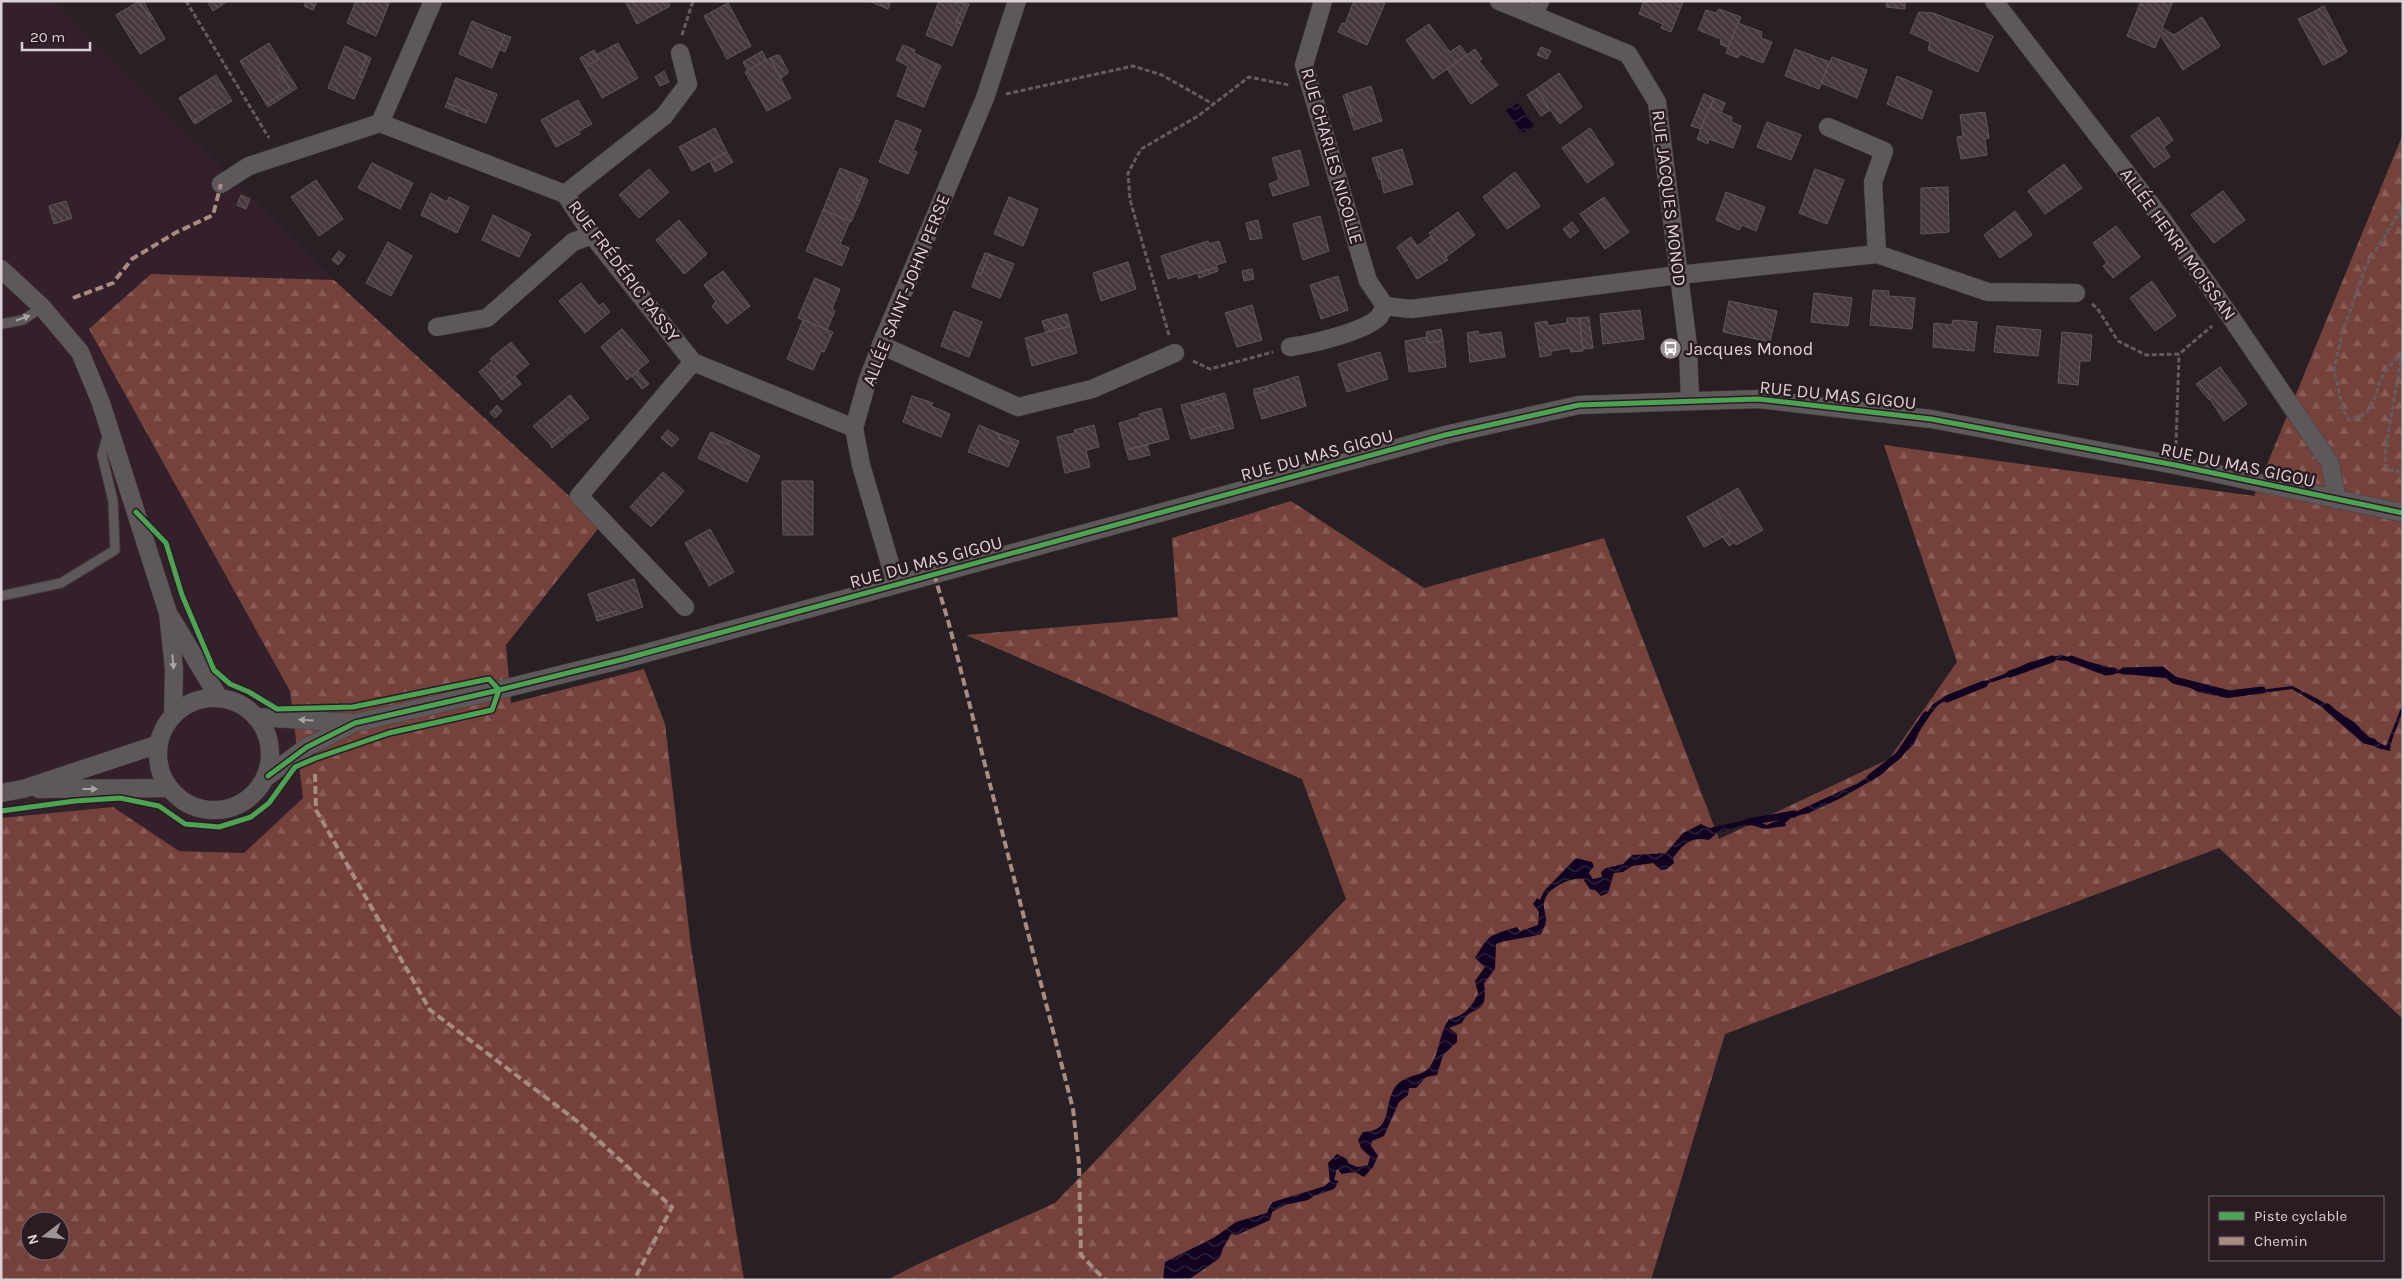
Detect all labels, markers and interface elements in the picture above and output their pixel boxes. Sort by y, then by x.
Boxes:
scale bar [22,20,90,52]
text: 20 m [30,28,65,46]
street label: RUE CHARLES NICOLLE [1296,65,1368,247]
street label: RUE JACQUES MONOD [1647,109,1691,287]
street label: ALLÉE HENRI MOISSAN [2115,163,2241,324]
street label: ALLÉE SAINT-JOHN PERSE [856,190,955,389]
street label: RUE FRÉDÉRIC PASSY [563,195,685,346]
one-way arrow [16,314,31,322]
bus stop icon: Jacques Monod [1658,337,1682,361]
place label: Jacques Monod [1686,338,1813,360]
street label: RUE DU MAS GIGOU [1759,376,1917,414]
street label: RUE DU MAS GIGOU [1238,424,1396,486]
street label: RUE DU MAS GIGOU [2159,438,2317,492]
street label: RUE DU MAS GIGOU [847,531,1005,593]
one-way arrow [169,654,177,670]
one-way arrow [298,716,314,724]
one-way arrow [82,785,98,793]
legend [2209,1196,2384,1261]
text: Piste cyclable [2254,1207,2347,1225]
north arrow [20,1211,70,1261]
text: N [23,1232,43,1247]
text: Chemin [2254,1232,2308,1250]

